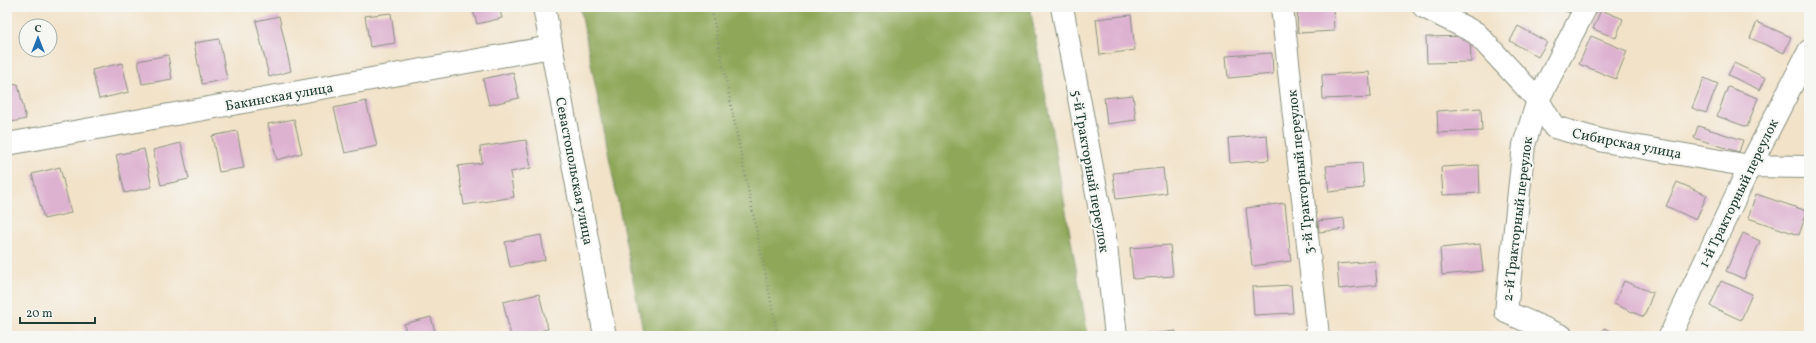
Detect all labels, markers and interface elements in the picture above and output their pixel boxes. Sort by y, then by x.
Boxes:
north arrow [18,18,58,58]
text: С [34,22,42,37]
street label: Бакинская улица [224,79,335,116]
street label: 5-й Тракторный переулок [1066,88,1113,255]
street label: 3-й Тракторный переулок [1283,88,1320,255]
street label: Севастопольская улица [550,96,597,247]
street label: 1-й Тракторный переулок [1695,116,1784,271]
street label: Сибирская улица [1570,125,1683,164]
street label: 2-й Тракторный переулок [1499,135,1538,303]
scale bar [20,299,95,325]
text: 20 m [26,306,53,322]

